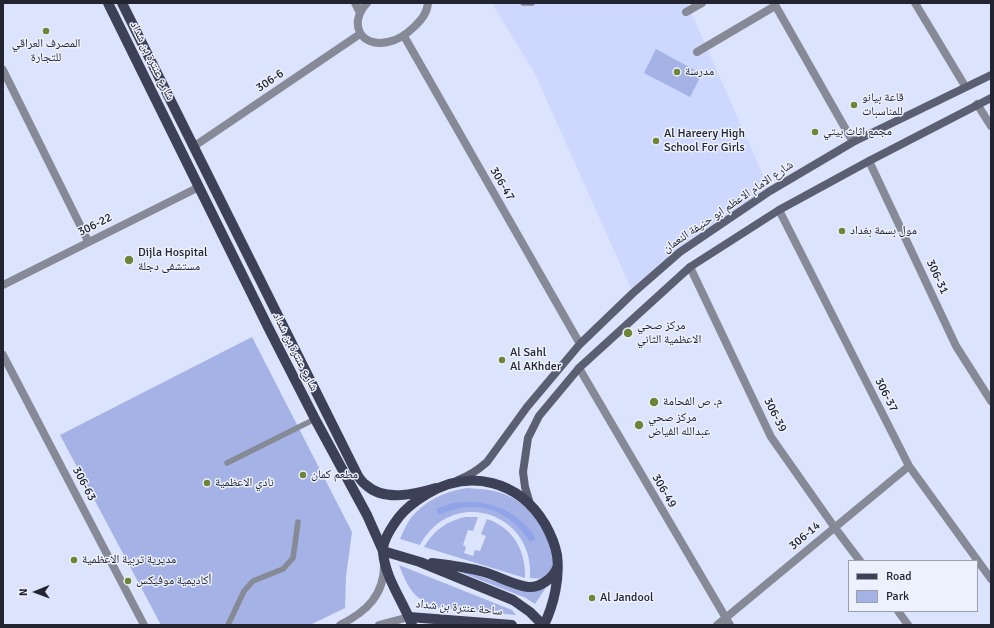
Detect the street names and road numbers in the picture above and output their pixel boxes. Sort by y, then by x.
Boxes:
street label: شارع عنترة بن شداد [127,19,177,103]
street label: 306-6 [253,67,287,95]
street label: شارع الامام الاعظم ابو حنيفة النعمان [660,158,796,256]
street label: 306-47 [487,165,517,203]
street label: 306-22 [75,210,115,240]
street label: 306-31 [923,257,951,297]
street label: شارع عنترة بن شداد [269,310,321,394]
street label: 306-37 [871,375,901,415]
street label: 306-39 [760,395,790,435]
street label: 306-63 [69,464,99,504]
street label: 306-49 [649,472,679,510]
street label: 306-14 [786,519,824,553]
street label: ساحة عنترة بن شداد [415,597,503,619]

